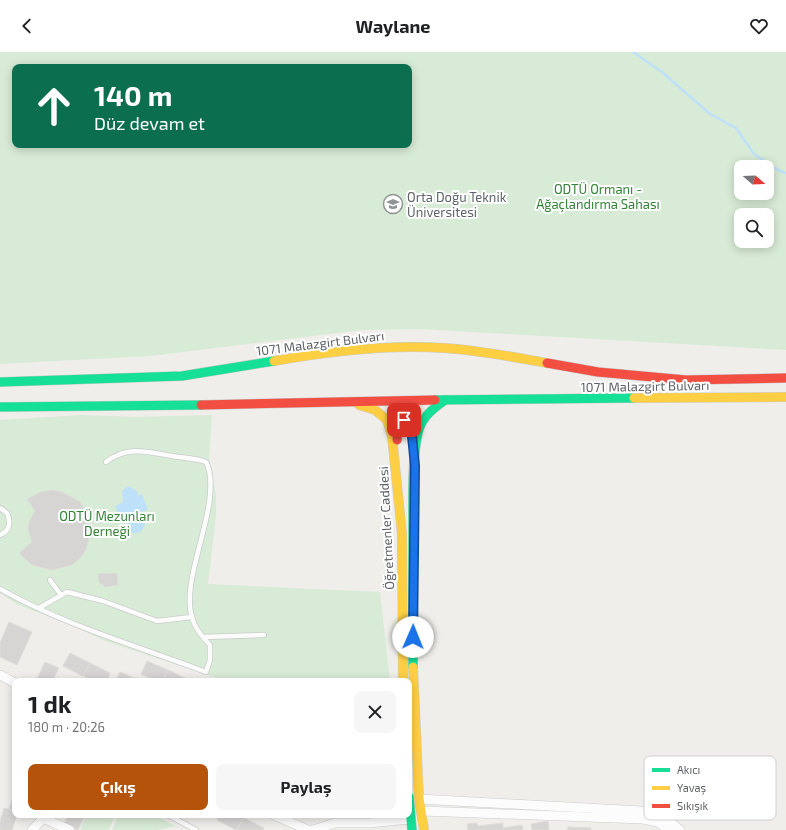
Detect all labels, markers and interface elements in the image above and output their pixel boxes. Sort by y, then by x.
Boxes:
icon: back [16,15,38,37]
text: Waylane [356,15,430,37]
icon: heart [748,15,770,37]
text: 140 m [94,78,172,112]
icon: ahead [28,80,80,132]
text: Düz devam et [94,112,205,134]
north arrow [734,160,774,200]
map controls [734,160,774,248]
park label: ODTÜ Ormanı - Ağaçlandırma Sahası [536,181,660,213]
place label: Orta Doğu Teknik Üniversitesi [407,189,507,220]
school or university icon: Orta Doğu Teknik Üniversitesi [382,193,404,215]
button: search [734,208,774,248]
street label: 1071 Malazgirt Bulvarı [255,327,385,359]
street label: 1071 Malazgirt Bulvarı [580,377,710,395]
pin [387,403,421,437]
icon: arrive [393,409,415,431]
street label: Öğretmenler Caddesi [375,466,397,590]
park label: ODTÜ Mezunları Derneği [59,508,155,539]
position arrow [392,616,434,658]
text: 1 dk [28,689,71,718]
button: close [354,691,396,733]
text: 180 m · 20:26 [28,719,105,735]
legend [644,756,776,820]
text: Akıcı [677,763,700,776]
button: Çıkış [28,764,208,810]
button: Paylaş [216,764,396,810]
text: Yavaş [677,781,706,795]
text: Sıkışık [677,799,709,813]

